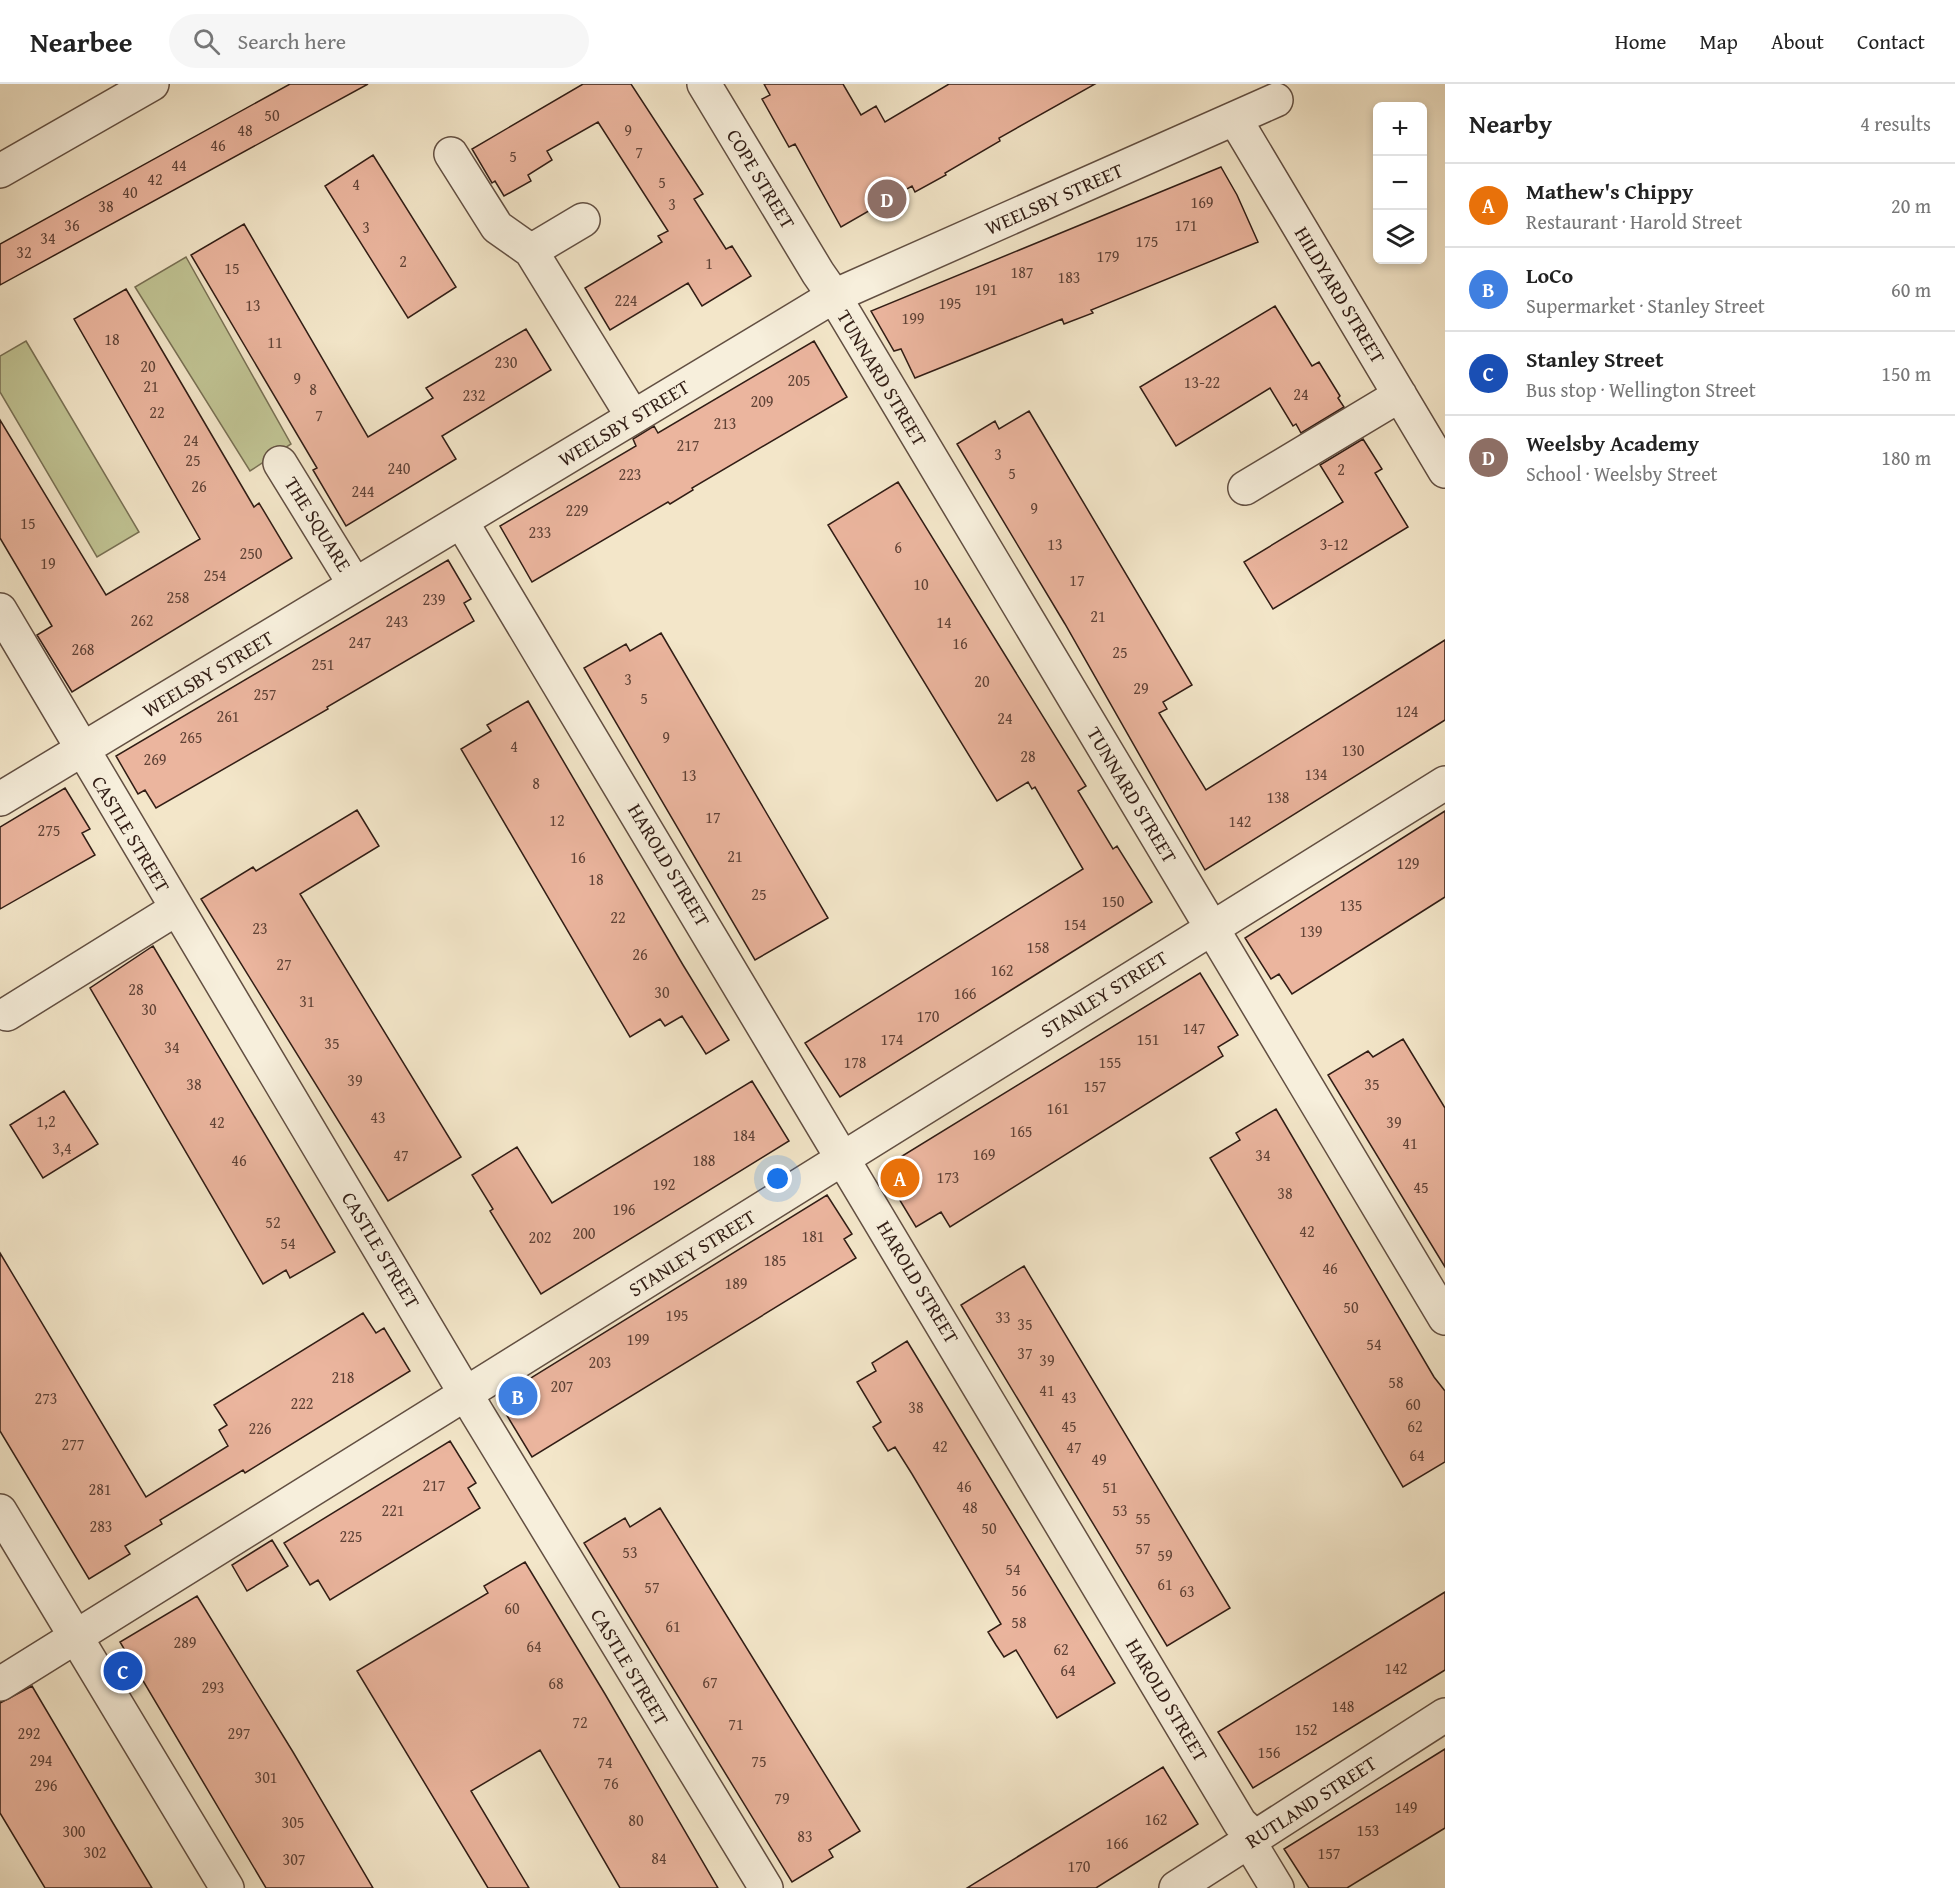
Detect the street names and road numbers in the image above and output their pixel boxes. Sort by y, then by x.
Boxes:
street label: COPE STREET [720,123,803,234]
street label: WEELSBY STREET [980,155,1127,242]
street label: HILDYARD STREET [1288,221,1393,369]
street label: TUNNARD STREET [830,304,935,452]
street label: WEELSBY STREET [553,372,695,473]
street label: THE SQUARE [278,471,359,577]
street label: WEELSBY STREET [137,623,279,724]
street label: TUNNARD STREET [1080,721,1185,869]
street label: CASTLE STREET [85,770,178,898]
street label: HAROLD STREET [621,798,718,932]
street label: STANLEY STREET [1034,943,1173,1044]
street label: CASTLE STREET [335,1186,428,1314]
street label: STANLEY STREET [622,1202,761,1303]
street label: HAROLD STREET [870,1215,967,1349]
street label: CASTLE STREET [584,1603,677,1731]
street label: HAROLD STREET [1119,1633,1216,1767]
street label: RUTLAND STREET [1239,1748,1382,1855]

